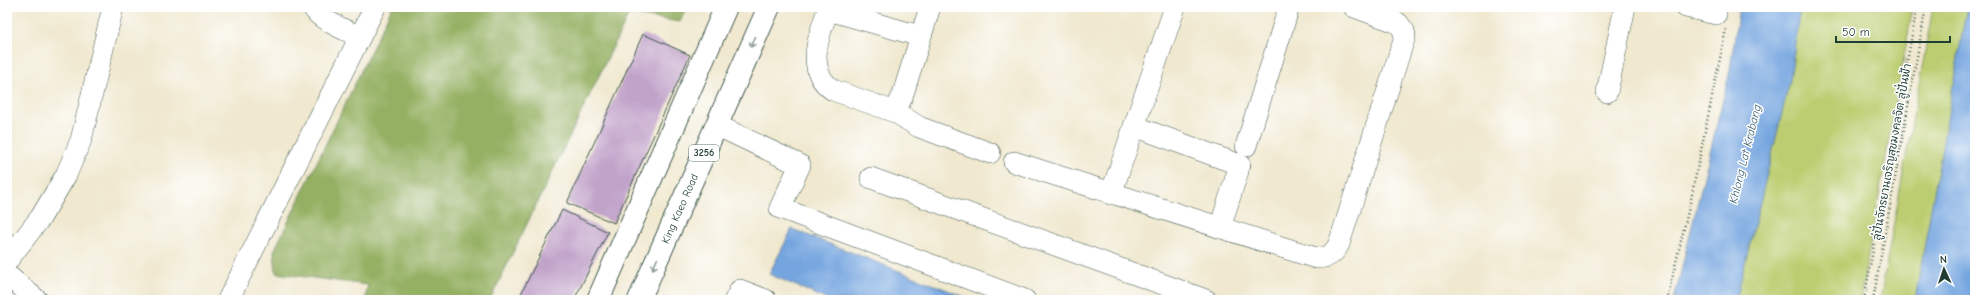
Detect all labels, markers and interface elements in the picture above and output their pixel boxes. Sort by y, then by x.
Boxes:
scale bar [1836,18,1950,44]
text: 50 m [1842,25,1870,39]
one-way arrow [749,36,756,48]
street label: ลู่ปั่นจักรยานเจริญสุขมงคลจิต ลู่ปั่นฟ้า [1866,62,1916,242]
water label: Khlong Lat Krabang [1726,103,1764,205]
road number: 3256 [689,145,719,161]
street label: King Kaeo Road [658,172,701,245]
north arrow [1924,249,1964,289]
text: N [1940,253,1947,266]
one-way arrow [651,257,658,269]

